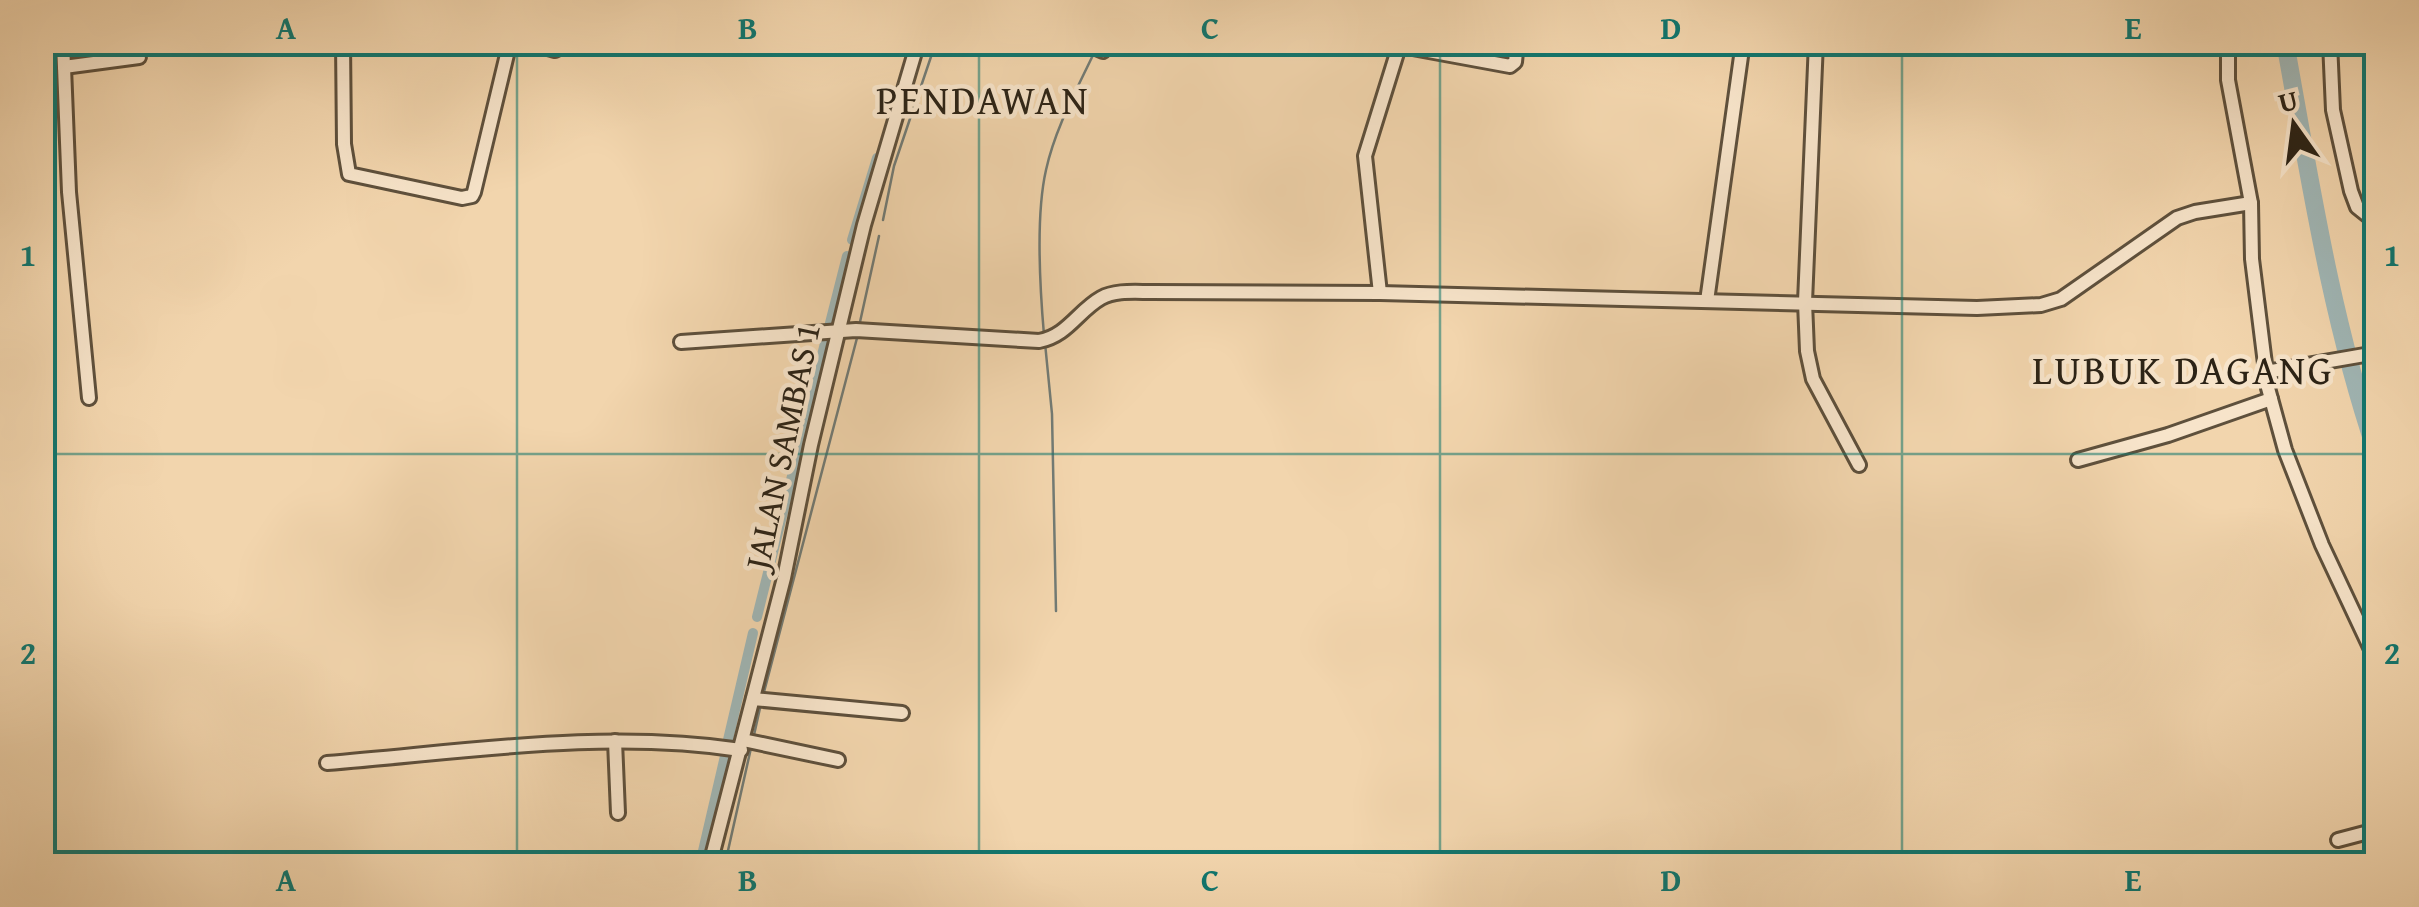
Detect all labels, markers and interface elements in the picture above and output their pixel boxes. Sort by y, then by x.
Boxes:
text: A [276,4,297,51]
text: B [738,4,758,51]
text: C [1201,4,1219,51]
text: D [1661,4,1681,51]
text: E [2124,4,2142,51]
district label: PENDAWAN [876,70,1090,129]
north arrow [2244,75,2344,175]
text: U [2274,78,2302,122]
text: 1 [20,231,36,278]
text: 1 [2384,231,2400,278]
street label: JALAN SAMBAS 1 [730,318,833,578]
district label: LUBUK DAGANG [2032,340,2334,399]
text: 2 [20,629,36,676]
text: 2 [2384,629,2400,676]
text: A [276,856,297,903]
text: B [738,856,758,903]
text: C [1201,856,1219,903]
text: D [1661,856,1681,903]
text: E [2124,856,2142,903]

